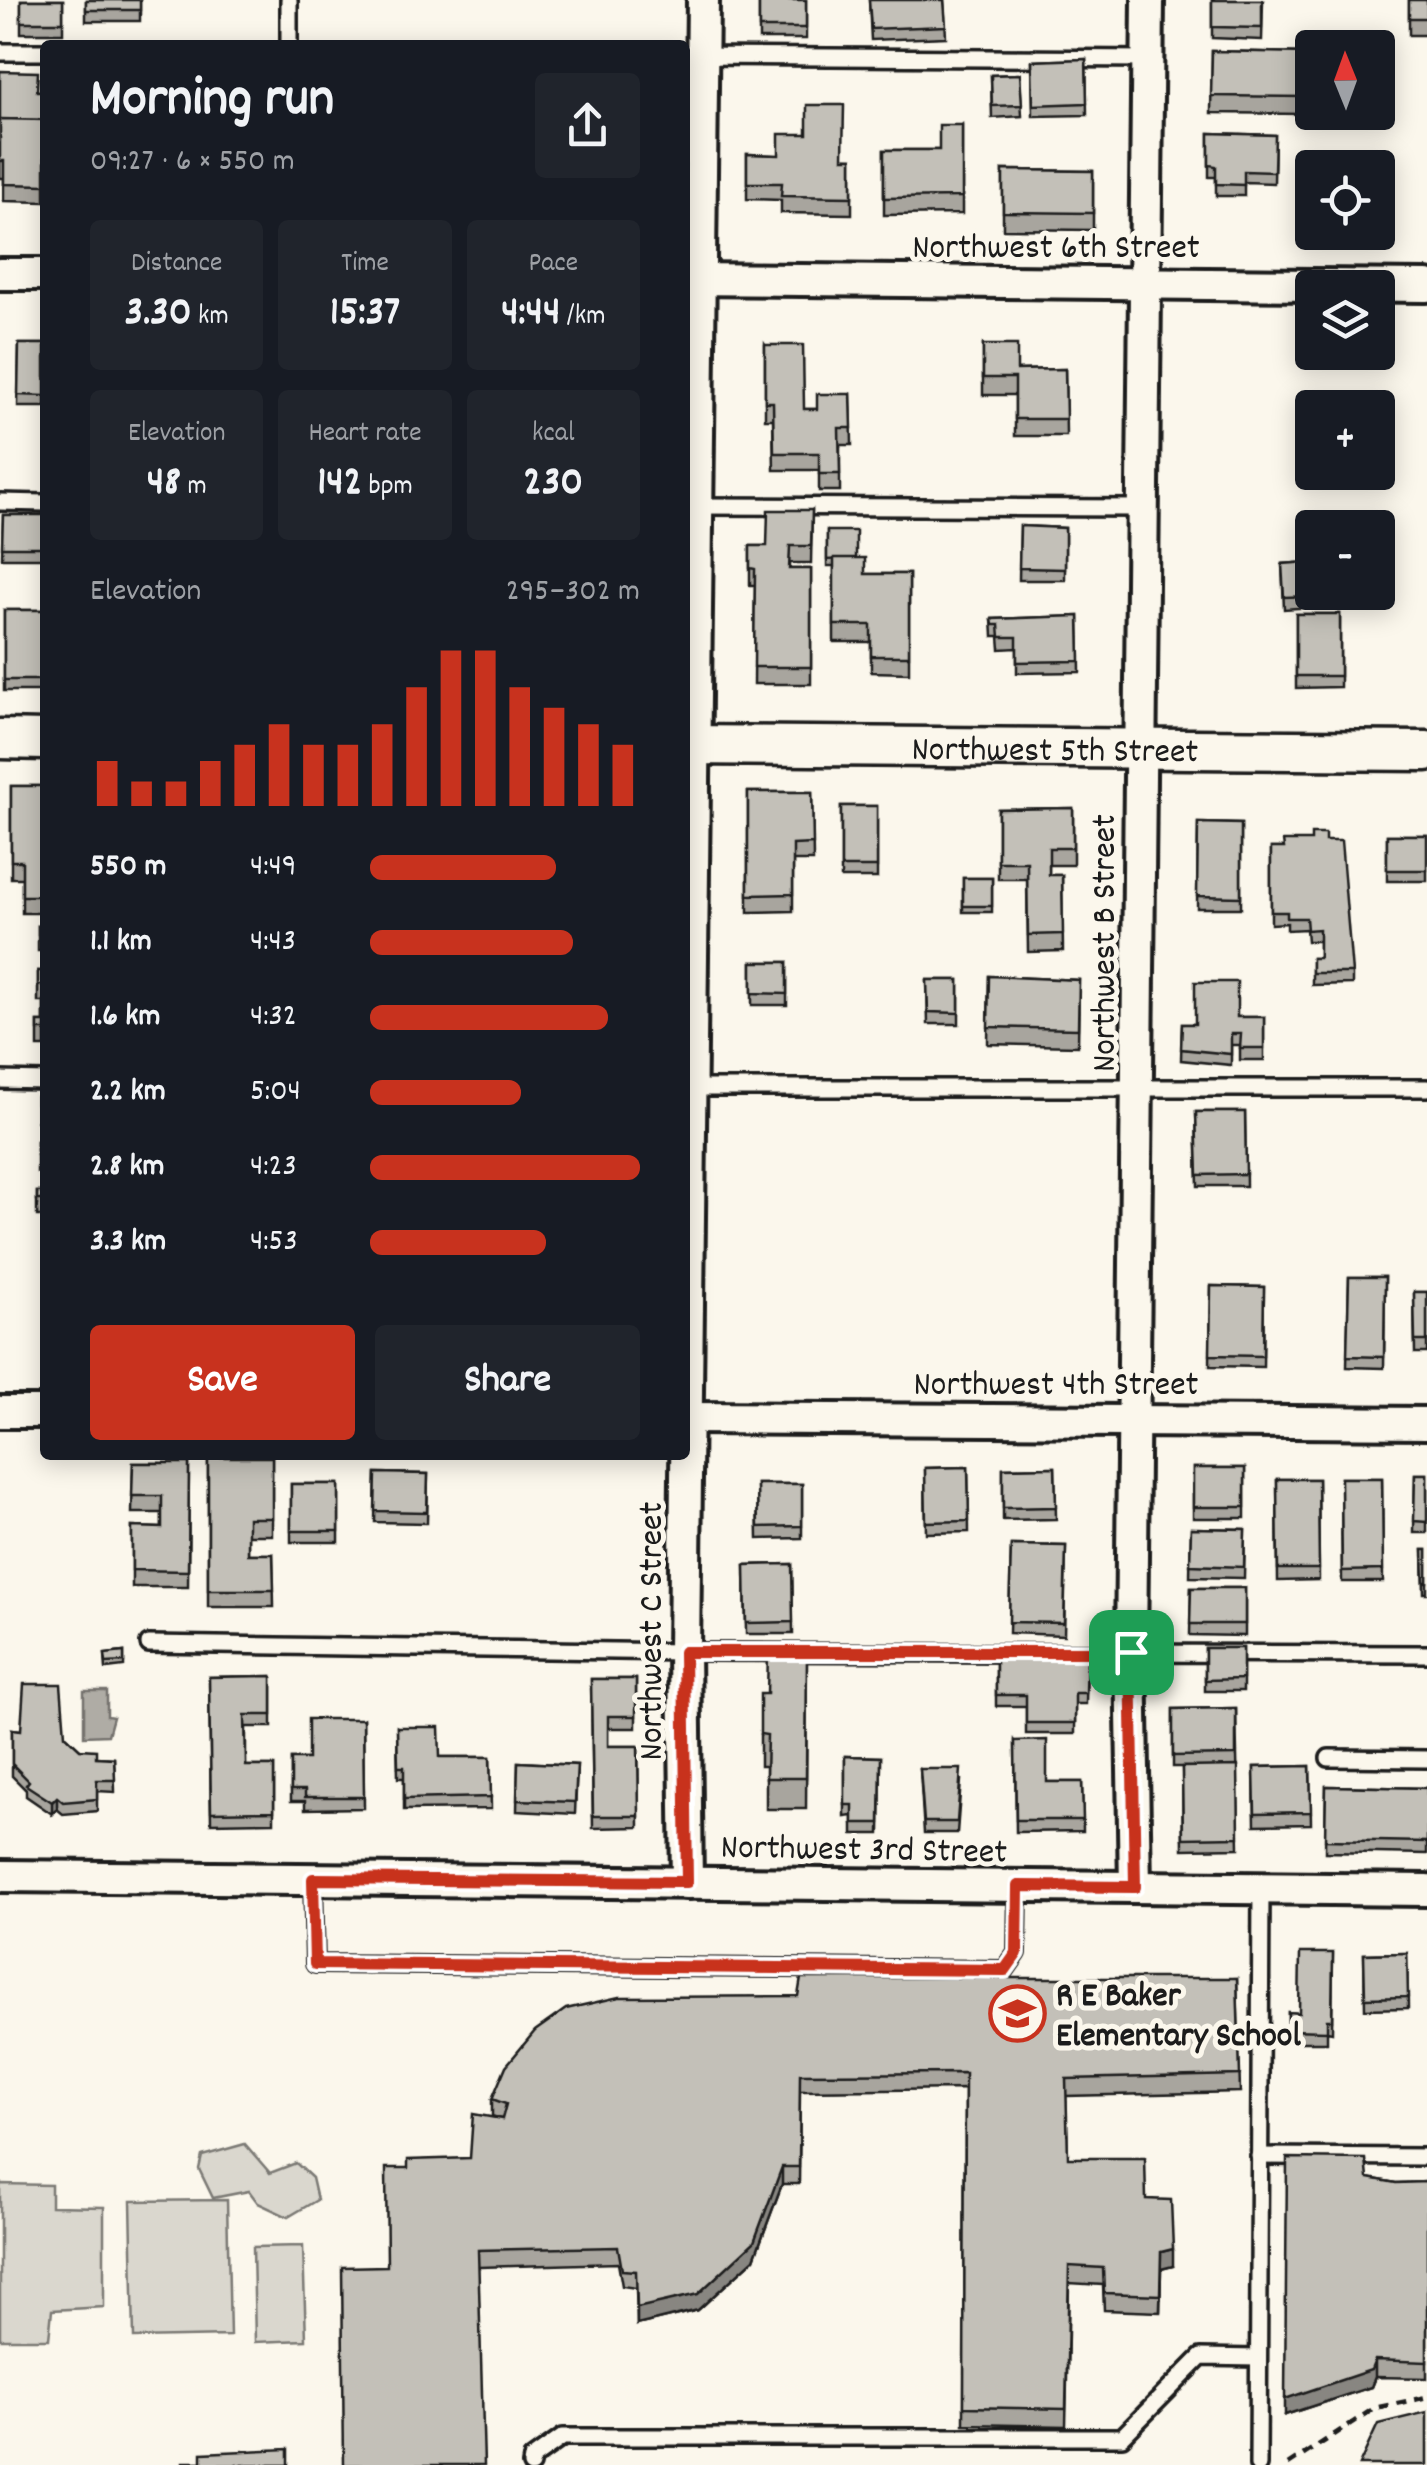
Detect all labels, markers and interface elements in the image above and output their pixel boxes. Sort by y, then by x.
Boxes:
north arrow [1295,30,1395,130]
map controls [1295,30,1395,610]
text: Morning run [90,63,334,142]
button: share [535,73,640,178]
text: 09:27 · 6 × 550 m [90,140,295,186]
button: locate [1295,150,1395,250]
street label: Northwest 6th Street [912,225,1200,275]
text: Distance [131,245,222,285]
text: Time [341,245,389,285]
text: Pace [529,245,578,285]
button: layers [1295,270,1395,370]
text: 3.30 [125,285,192,345]
text: 15:37 [330,285,400,345]
text: 4:44 [501,285,560,345]
text: km [192,298,229,338]
text: /km [560,298,606,338]
button: + [1295,390,1395,490]
text: Elevation [128,415,225,455]
text: Heart rate [308,415,422,455]
text: kcal [532,415,575,455]
text: 48 [147,455,181,515]
text: 142 [317,455,362,515]
text: 230 [523,455,583,515]
text: m [181,468,207,508]
text: bpm [362,468,413,508]
button: − [1295,510,1395,610]
text: Elevation [90,570,201,616]
text: 295–302 m [506,570,640,616]
street label: Northwest 5th Street [911,727,1199,779]
street label: Northwest B Street [1082,814,1132,1072]
text: 550 m [90,845,166,891]
text: 4:49 [250,845,297,891]
text: 1.1 km [90,920,152,966]
text: 4:43 [250,920,296,966]
text: 1.6 km [90,995,160,1041]
text: 4:32 [250,995,297,1041]
text: 2.2 km [90,1070,166,1116]
text: 5:04 [250,1070,301,1116]
text: 2.8 km [90,1145,165,1191]
text: 4:23 [250,1145,297,1191]
text: 3.3 km [90,1220,166,1266]
text: 4:53 [250,1220,298,1266]
button: Save [90,1325,355,1440]
button: Share [375,1325,640,1440]
street label: Northwest 4th Street [914,1362,1199,1412]
street label: Northwest C Street [629,1502,679,1760]
pin [1089,1610,1174,1695]
icon: arrive [1104,1625,1159,1680]
street label: Northwest 3rd Street [720,1825,1008,1879]
place label: R E Baker Elementary School [1056,1973,1301,2063]
school or university icon: R E Baker Elementary School [987,1983,1047,2043]

